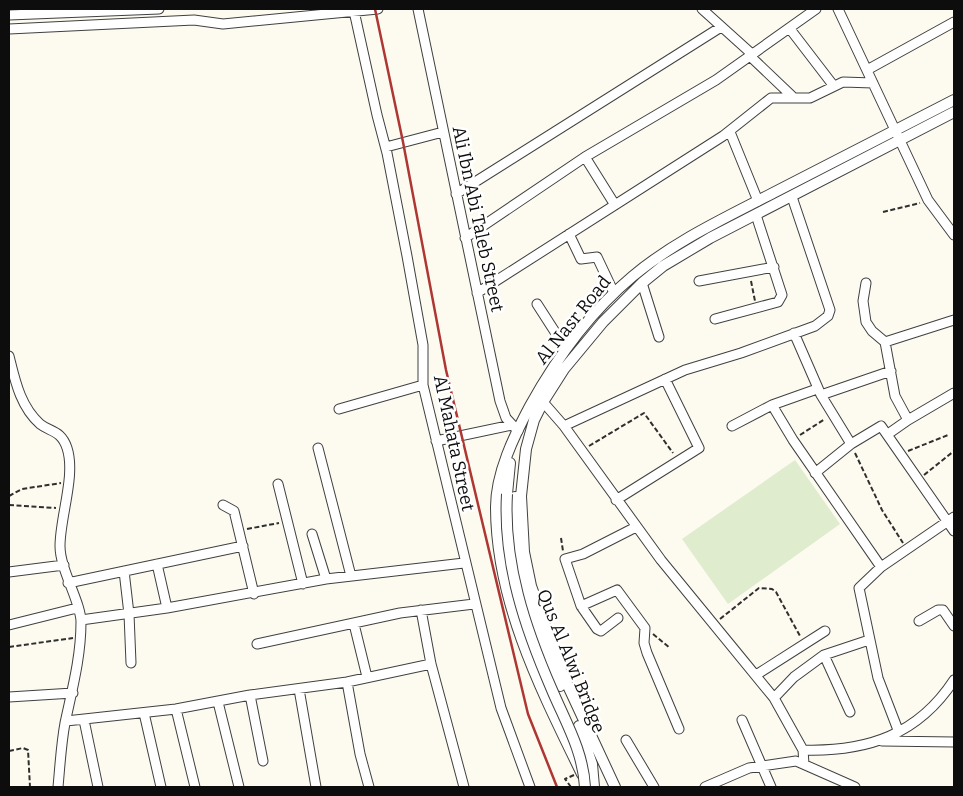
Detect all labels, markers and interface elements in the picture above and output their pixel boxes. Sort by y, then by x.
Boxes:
street label: Ali Ibn Abi Taleb Street [448,124,509,314]
street label: Al Nasr Road [531,271,616,369]
street label: Al Mahata Street [429,373,479,514]
street label: Qus Al Alwi Bridge [532,586,610,736]

